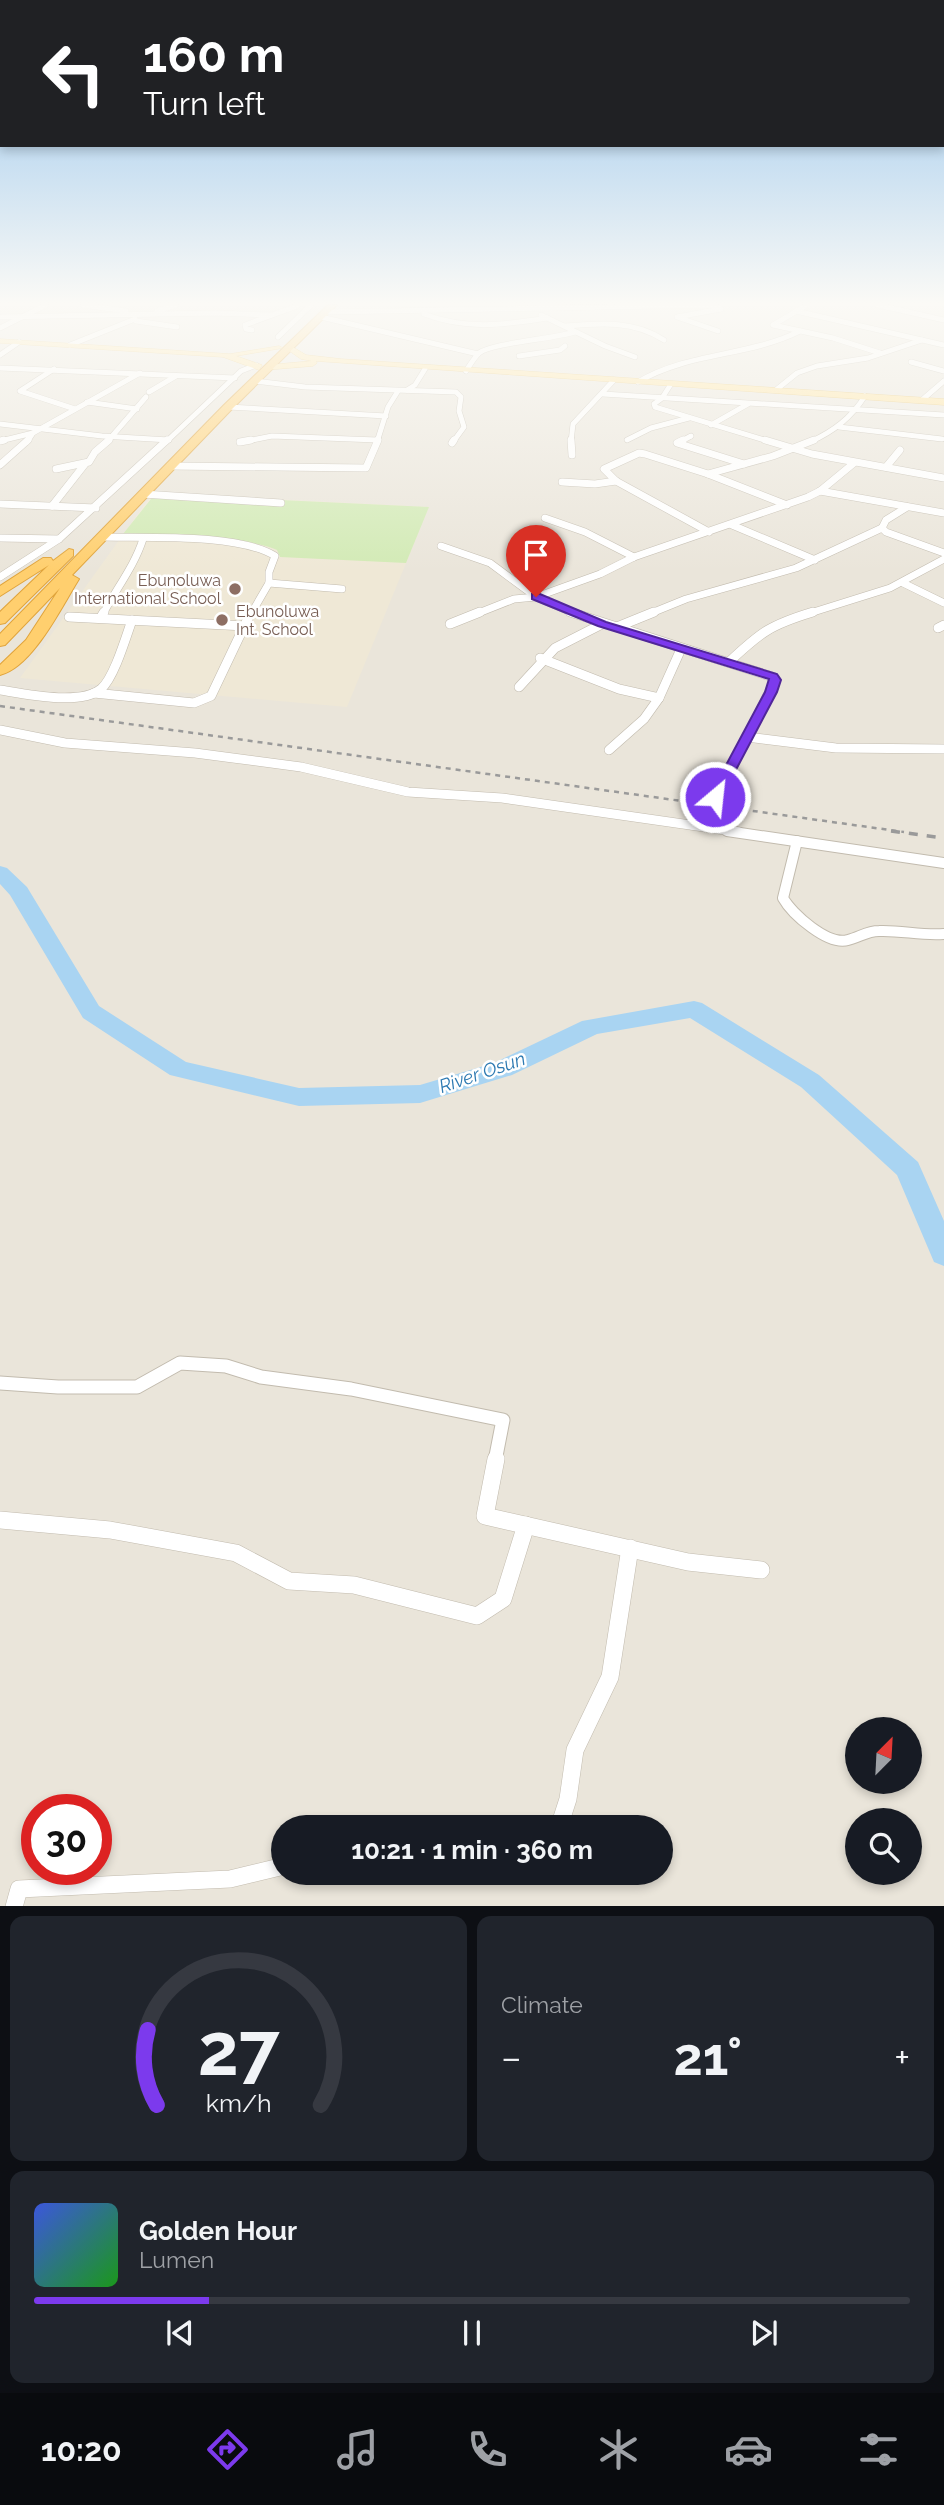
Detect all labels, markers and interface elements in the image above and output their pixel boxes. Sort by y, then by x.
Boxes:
text: 160 m [143,26,284,83]
icon: left [28,28,119,119]
text: Turn left [143,85,265,122]
pin [506,525,566,597]
icon: arrive [517,536,555,574]
place label: Ebunoluwa International School [74,571,222,608]
marker: Ebunoluwa International School [227,581,243,597]
place label: Ebunoluwa Int. School [236,602,319,639]
marker: Ebunoluwa Int. School [214,612,230,628]
position arrow [678,760,752,834]
water label: River Osun [436,1047,528,1097]
north arrow [845,1717,922,1794]
map controls [845,1717,922,1885]
speed limit sign: 30 [21,1794,112,1885]
button: search [845,1808,922,1885]
text: 10:21 · 1 min · 360 m [351,1835,593,1865]
text: Climate [501,1991,583,2018]
text: 27 [198,2007,280,2092]
text: 21° [674,2026,742,2087]
text: − [501,2035,521,2080]
text: + [894,2035,910,2080]
text: km/h [206,2087,271,2117]
text: Golden Hour [139,2216,297,2246]
text: Lumen [139,2246,214,2273]
icon: previous [161,2314,199,2352]
icon: pause [453,2314,491,2352]
icon: next [745,2314,783,2352]
icon: directions [203,2425,252,2474]
icon: music [333,2425,382,2474]
icon: phone [463,2425,512,2474]
icon: climate [594,2425,643,2474]
icon: car [724,2425,773,2474]
icon: filters [854,2425,903,2474]
text: 10:20 [41,2431,122,2468]

